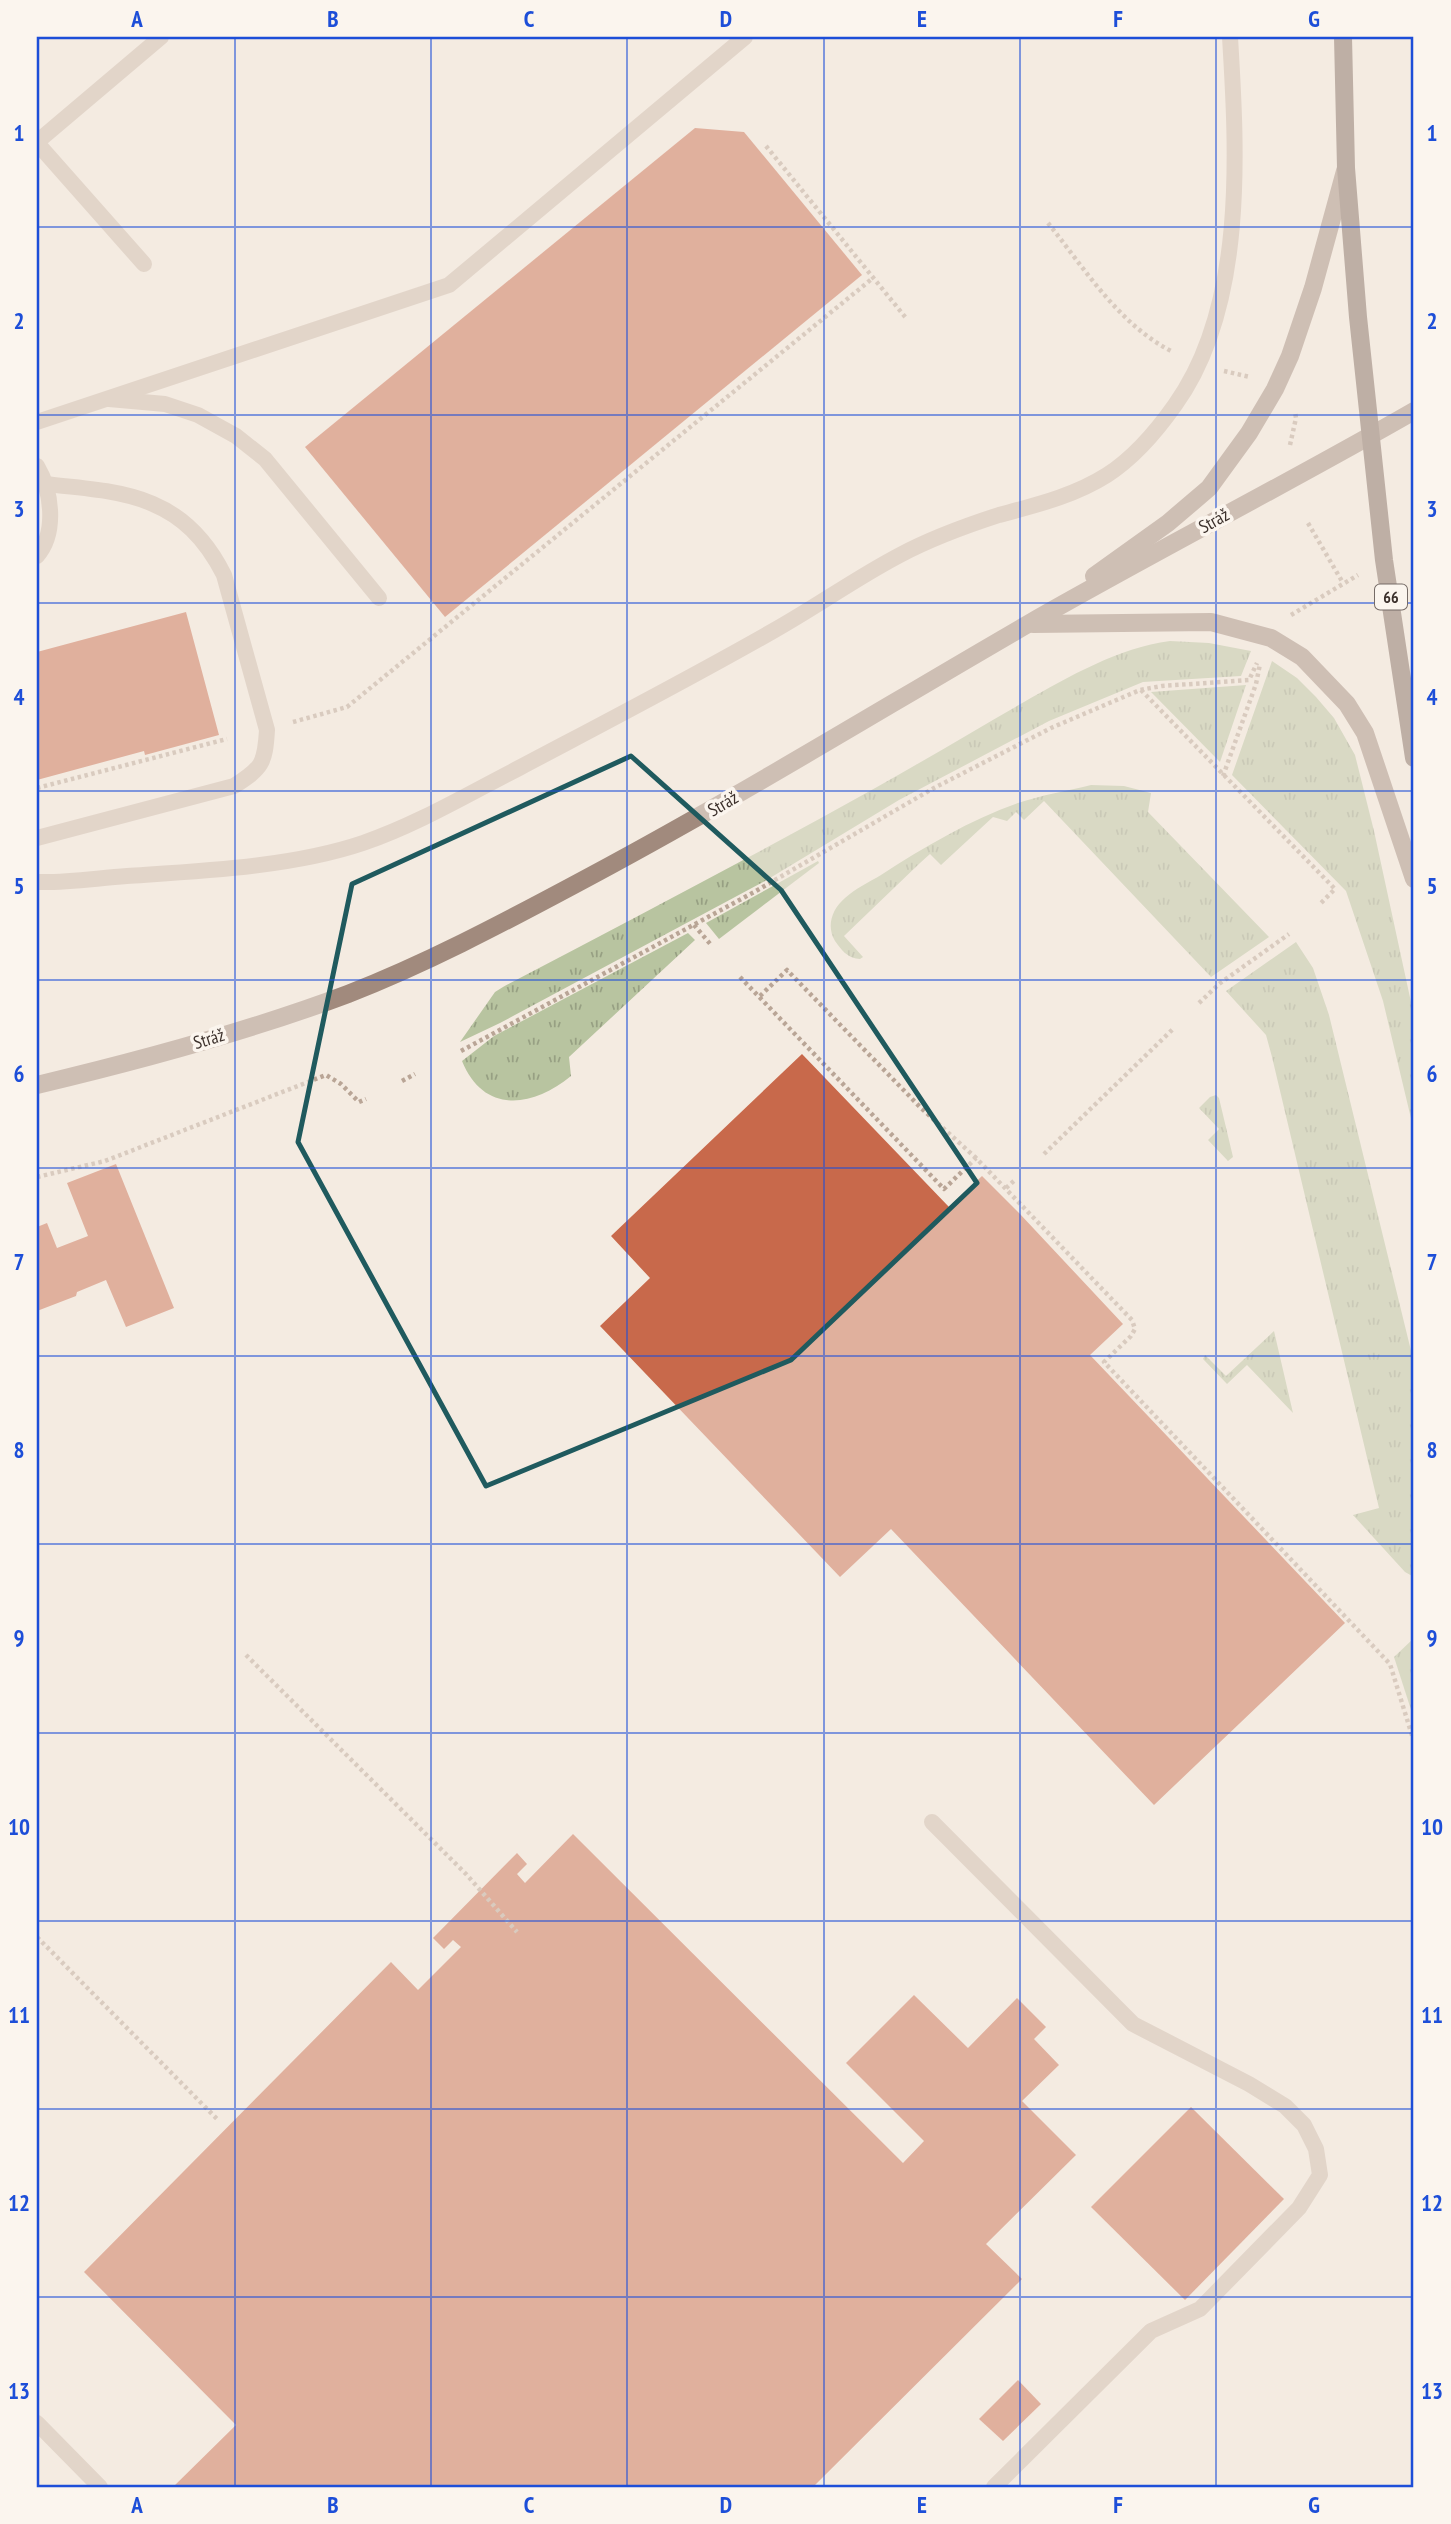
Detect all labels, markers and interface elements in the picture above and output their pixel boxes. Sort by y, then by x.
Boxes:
text: A [130,4,143,33]
text: B [327,4,339,33]
text: C [524,4,535,33]
text: D [720,4,732,33]
text: E [917,4,927,33]
text: F [1113,4,1123,33]
text: G [1308,4,1320,33]
text: 1 [14,118,25,147]
text: 1 [1427,118,1438,147]
text: 2 [14,306,25,335]
text: 2 [1427,306,1438,335]
text: 3 [14,494,25,523]
text: 3 [1427,494,1438,523]
street label: Stráž [1195,503,1233,538]
road number: 66 [1375,584,1407,610]
text: 4 [14,682,25,711]
text: 4 [1427,682,1438,711]
street label: Stráž [703,786,742,821]
text: 5 [14,871,25,900]
text: 5 [1427,871,1438,900]
street label: Stráž [191,1023,227,1054]
text: 6 [14,1059,25,1088]
text: 6 [1427,1059,1438,1088]
text: 7 [14,1247,25,1276]
text: 7 [1427,1247,1438,1276]
text: 8 [14,1435,25,1464]
text: 8 [1427,1435,1438,1464]
text: 9 [14,1623,25,1652]
text: 9 [1427,1623,1438,1652]
text: 10 [8,1812,30,1841]
text: 10 [1421,1812,1443,1841]
text: 11 [8,2000,30,2029]
text: 11 [1421,2000,1443,2029]
text: 12 [8,2188,30,2217]
text: 12 [1421,2188,1443,2217]
text: 13 [8,2376,30,2405]
text: 13 [1421,2376,1443,2405]
text: A [130,2490,143,2519]
text: B [327,2490,339,2519]
text: C [524,2490,535,2519]
text: D [720,2490,732,2519]
text: E [917,2490,927,2519]
text: F [1113,2490,1123,2519]
text: G [1308,2490,1320,2519]

